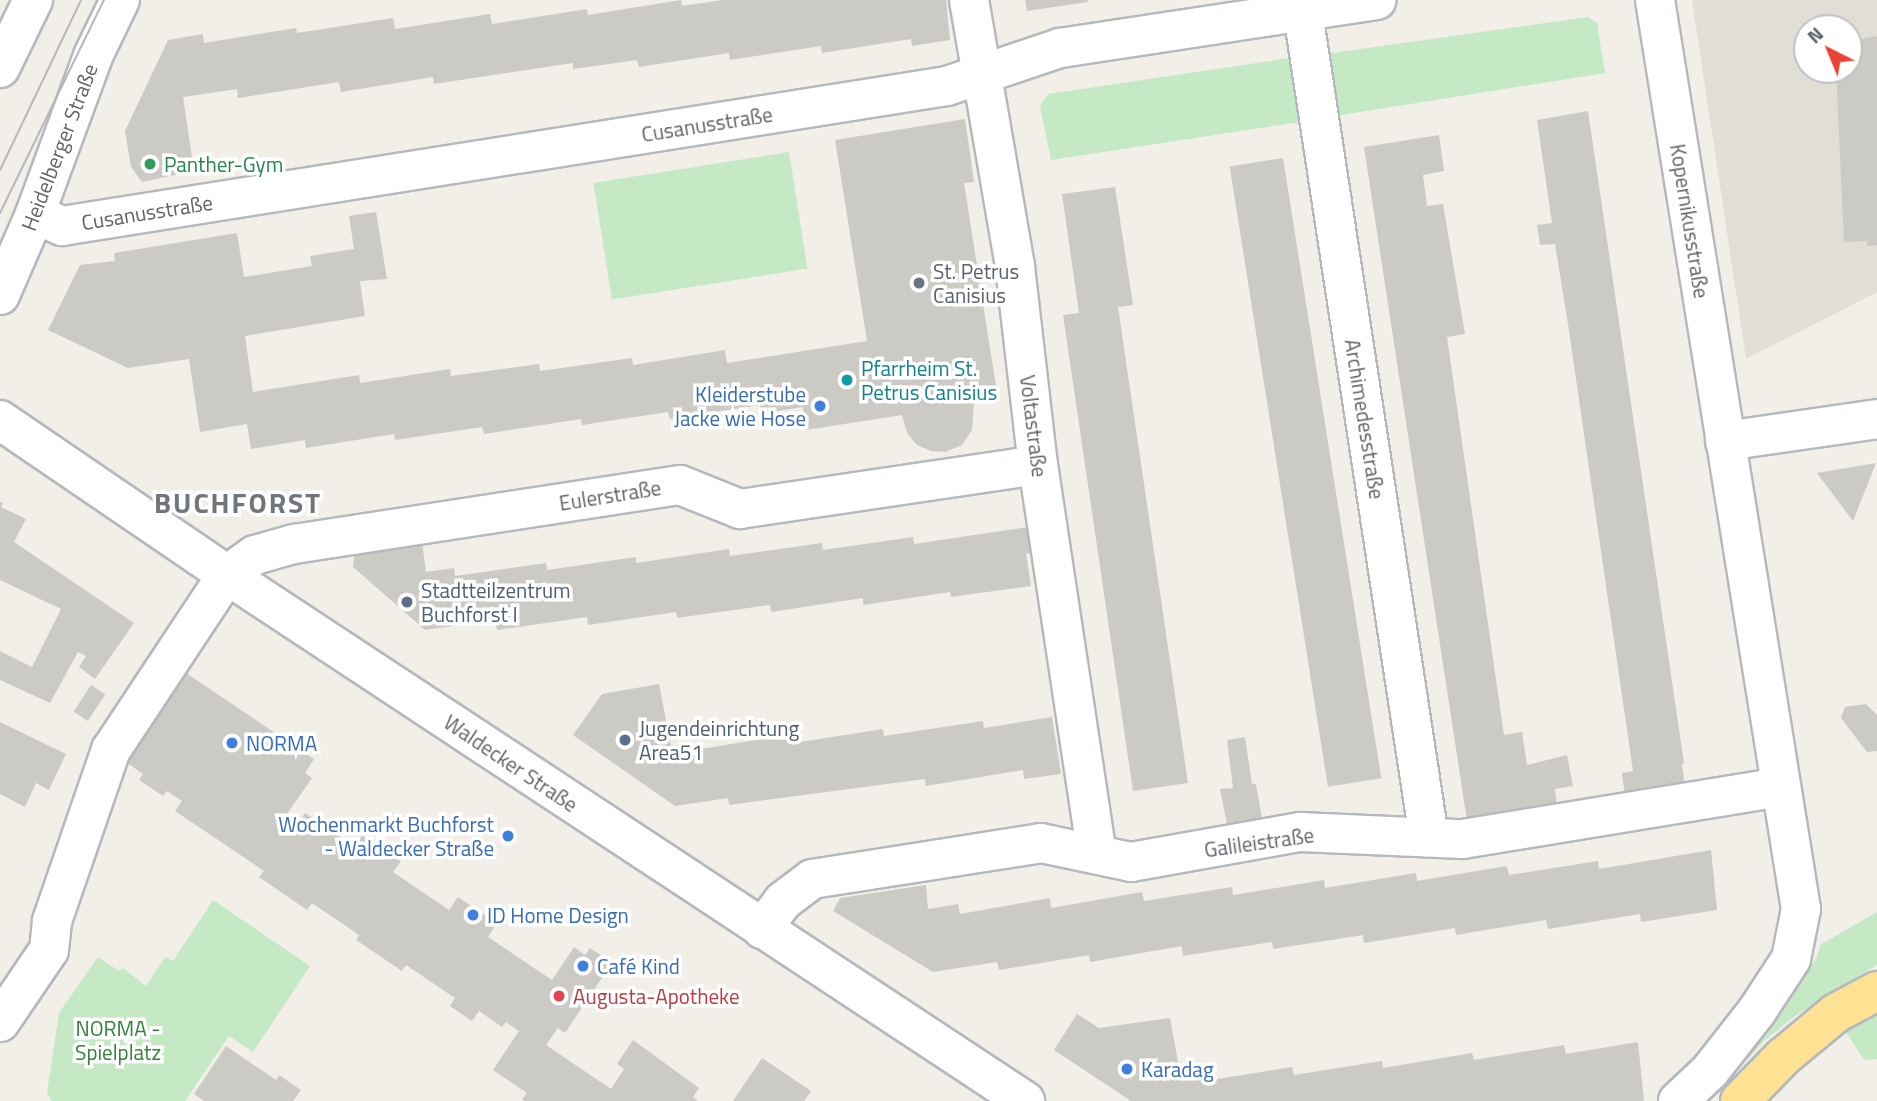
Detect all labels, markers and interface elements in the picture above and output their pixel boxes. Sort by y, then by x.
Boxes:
north arrow [1793,14,1863,84]
text: N [1800,20,1829,50]
street label: Heidelberger Straße [16,60,102,234]
street label: Cusanusstraße [640,101,774,147]
street label: Kopernikusstraße [1665,142,1715,300]
place label: Panther-Gym [164,151,283,177]
marker: Panther-Gym [142,156,158,172]
street label: Cusanusstraße [80,189,214,235]
place label: St. Petrus Canisius [933,258,1019,308]
marker: St. Petrus Canisius [911,275,927,291]
street label: Archimedesstraße [1340,337,1390,501]
place label: Pfarrheim St. Petrus Canisius [861,355,997,405]
marker: Pfarrheim St. Petrus Canisius [839,372,855,388]
street label: Voltastraße [1015,373,1053,479]
place label: Kleiderstube Jacke wie Hose [674,381,806,431]
marker: Kleiderstube Jacke wie Hose [812,398,828,414]
street label: Eulerstraße [557,475,663,515]
district label: BUCHFORST [155,486,321,520]
place label: Stadtteilzentrum Buchforst I [421,577,571,627]
marker: Stadtteilzentrum Buchforst I [399,594,415,610]
street label: Waldecker Straße [439,709,583,817]
place label: Jugendeinrichtung Area51 [639,715,799,765]
place label: NORMA [246,730,317,756]
marker: Jugendeinrichtung Area51 [617,732,633,748]
marker: NORMA [224,735,240,751]
place label: Wochenmarkt Buchforst - Waldecker Straße [278,811,494,861]
street label: Galileistraße [1203,822,1315,862]
marker: Wochenmarkt Buchforst - Waldecker Straße [500,828,516,844]
place label: ID Home Design [487,902,629,928]
marker: ID Home Design [465,907,481,923]
place label: Café Kind [597,953,680,979]
marker: Café Kind [575,958,591,974]
place label: Augusta-Apotheke [573,983,739,1009]
marker: Augusta-Apotheke [551,988,567,1004]
park label: NORMA - Spielplatz [75,1015,161,1065]
place label: Karadag [1141,1056,1214,1082]
marker: Karadag [1119,1061,1135,1077]

